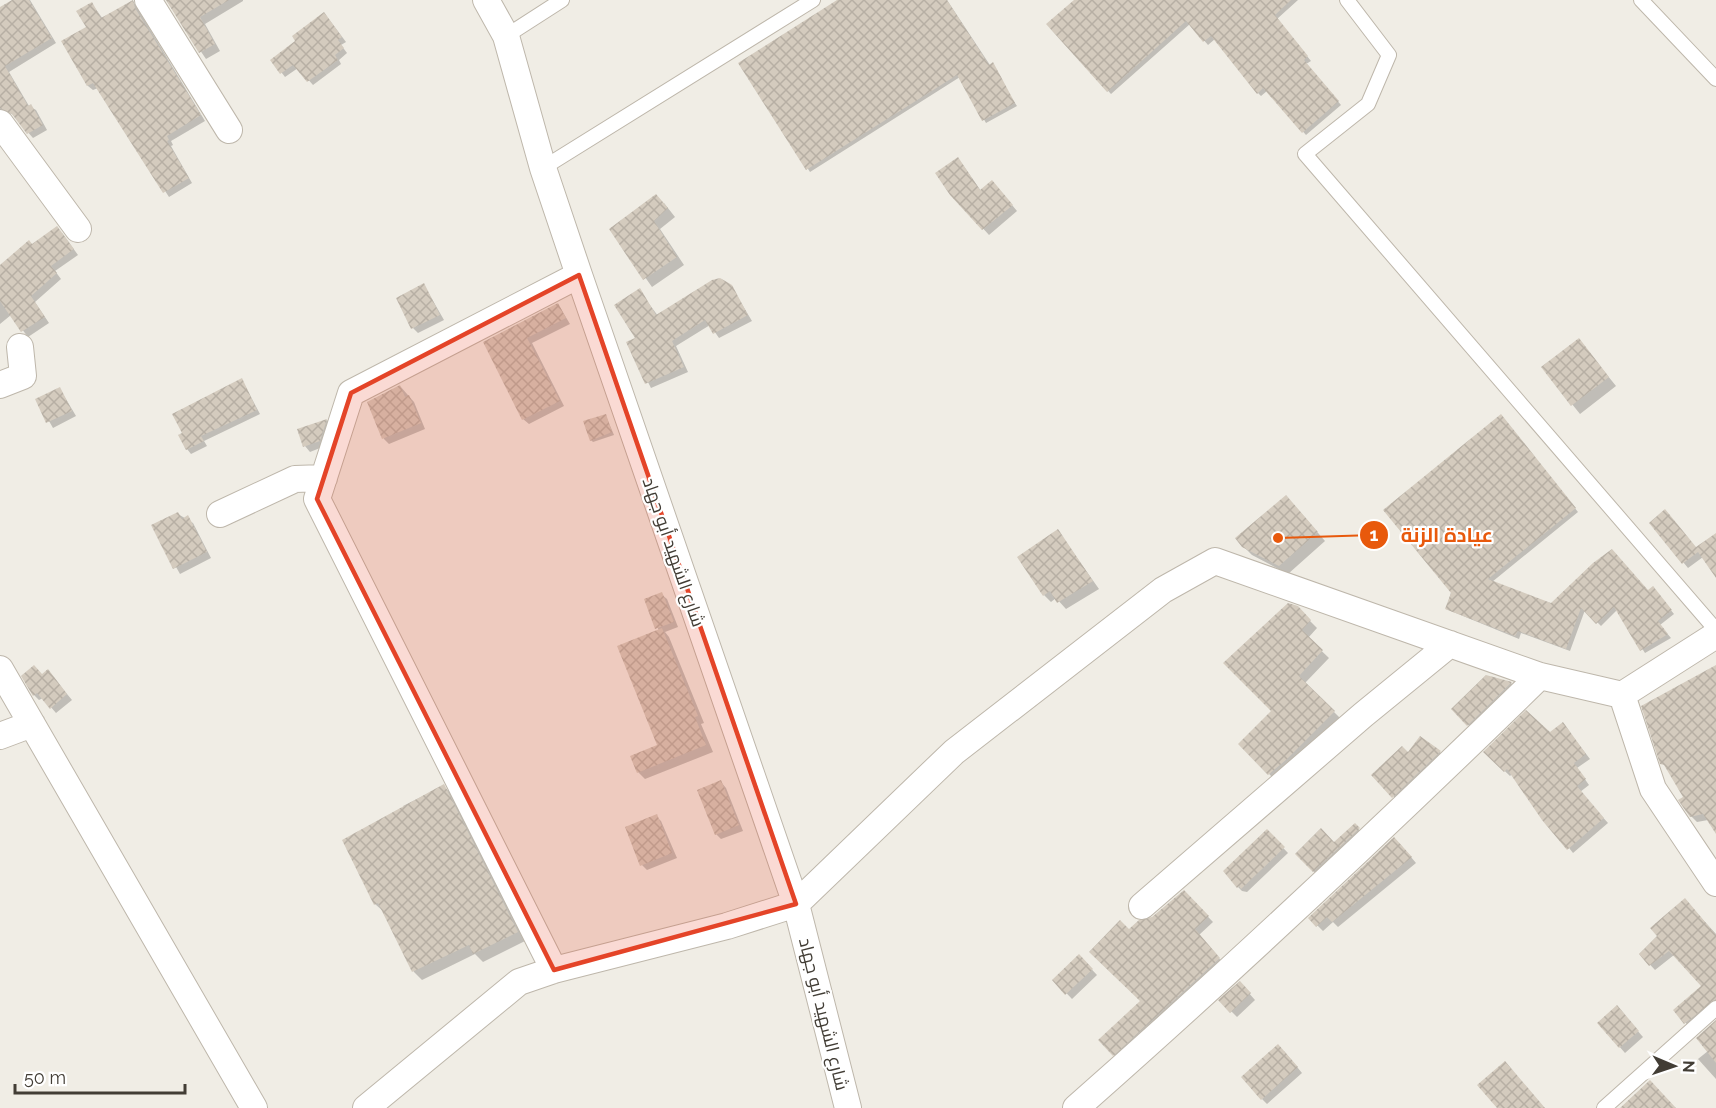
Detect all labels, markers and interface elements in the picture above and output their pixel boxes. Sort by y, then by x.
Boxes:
street label: شارع الشهيد أبو جهاد [637,475,709,630]
callout: عيادة الزنة [1359,516,1505,554]
text: عيادة الزنة [1401,523,1493,547]
text: 1 [1370,524,1379,545]
street label: شارع الشهيد أبو جهاد [793,935,853,1093]
north arrow [1644,1036,1704,1096]
scale bar [15,1057,184,1095]
text: N [1679,1060,1698,1073]
text: 50 m [24,1067,66,1088]

